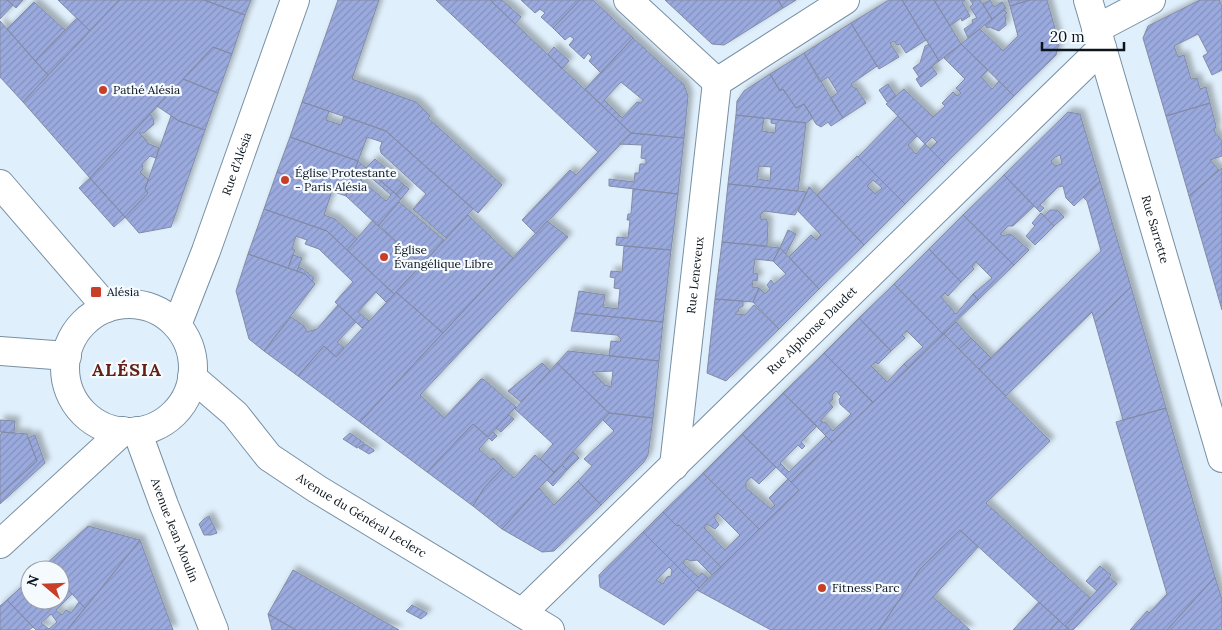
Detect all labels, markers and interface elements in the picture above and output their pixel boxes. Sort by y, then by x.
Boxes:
scale bar [1042,20,1124,52]
text: 20 m [1050,27,1085,46]
place label: Pathé Alésia [113,82,180,97]
marker: Pathé Alésia [97,84,109,96]
street label: Rue d'Alésia [218,130,255,197]
place label: Église Protestante - Paris Alésia [295,165,397,194]
marker: Église Protestante - Paris Alésia [279,174,291,186]
street label: Rue Sarrette [1139,194,1173,265]
street label: Rue Leneveux [683,235,707,315]
place label: Église Évangélique Libre [394,242,494,271]
marker: Église Évangélique Libre [378,251,390,263]
street label: Rue Alphonse Daudet [764,283,860,377]
place label: Alésia [106,284,139,299]
marker: Alésia [89,285,103,299]
district label: ALÉSIA [92,358,162,381]
street label: Avenue du Général Leclerc [293,469,429,561]
street label: Avenue Jean Moulin [147,475,202,584]
north arrow [20,560,70,610]
text: N [22,573,43,589]
place label: Fitness Parc [832,580,900,595]
marker: Fitness Parc [816,582,828,594]

